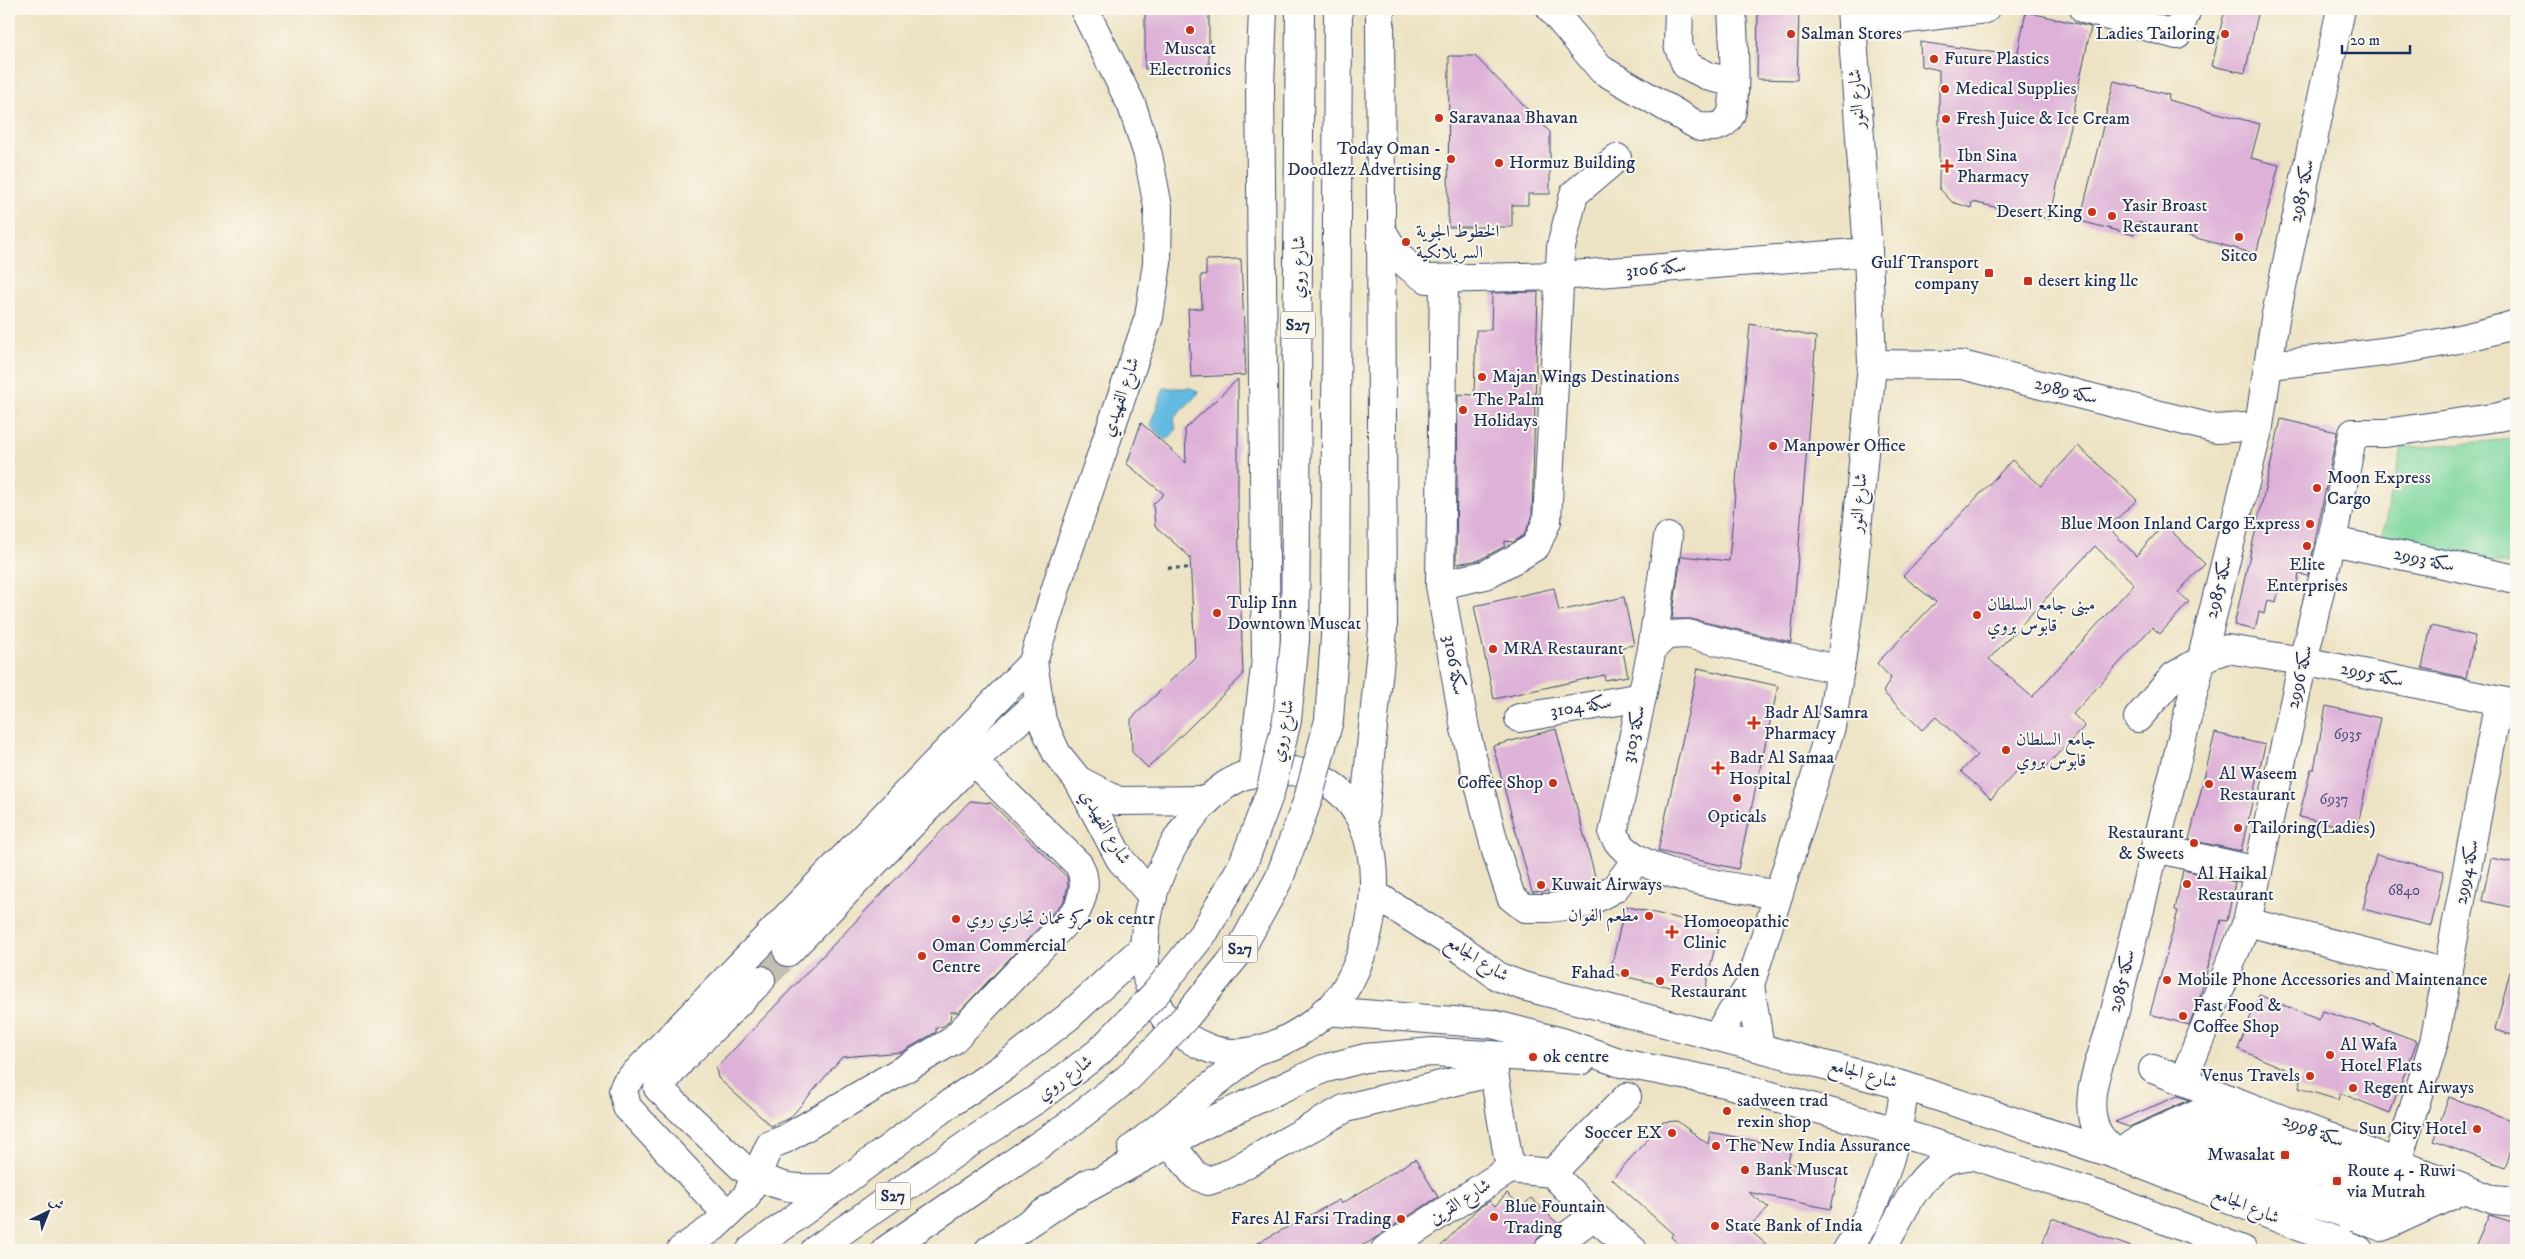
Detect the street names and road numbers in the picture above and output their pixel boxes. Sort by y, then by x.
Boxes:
street label: شارع النور [1844,68,1873,132]
street label: سكة 2985 [2285,157,2319,225]
street label: شارع روي [1287,235,1314,299]
street label: سكة 3106 [1625,255,1687,283]
road number: S27 [1280,312,1316,338]
street label: شارع الفهيدي [1097,354,1148,441]
street label: سكة 2989 [2032,373,2100,409]
street label: شارع النور [1845,472,1876,536]
street label: سكة 2993 [2391,543,2457,577]
street label: سكة 2985 [2201,553,2237,621]
street label: سكة 3106 [1438,633,1470,697]
street label: سكة 2996 [2282,643,2318,711]
street label: سكة 2995 [2338,658,2406,692]
street label: سكة 3104 [1549,691,1613,723]
street label: شارع روي [1267,698,1302,765]
street label: سكة 3103 [1617,703,1651,765]
street label: شارع الفهيدي [1072,786,1135,870]
street label: سكة 2994 [2450,838,2484,906]
street label: شارع الجامع [1439,931,1513,990]
road number: S27 [1222,936,1258,962]
street label: سكة 2985 [2104,947,2140,1015]
street label: شارع روي [1033,1051,1099,1108]
street label: شارع الجامع [1825,1054,1900,1098]
street label: سكة 2998 [2279,1109,2347,1153]
street label: شارع القرين [1425,1174,1497,1233]
road number: S27 [876,1182,910,1210]
street label: شارع الجامع [2208,1183,2283,1233]

